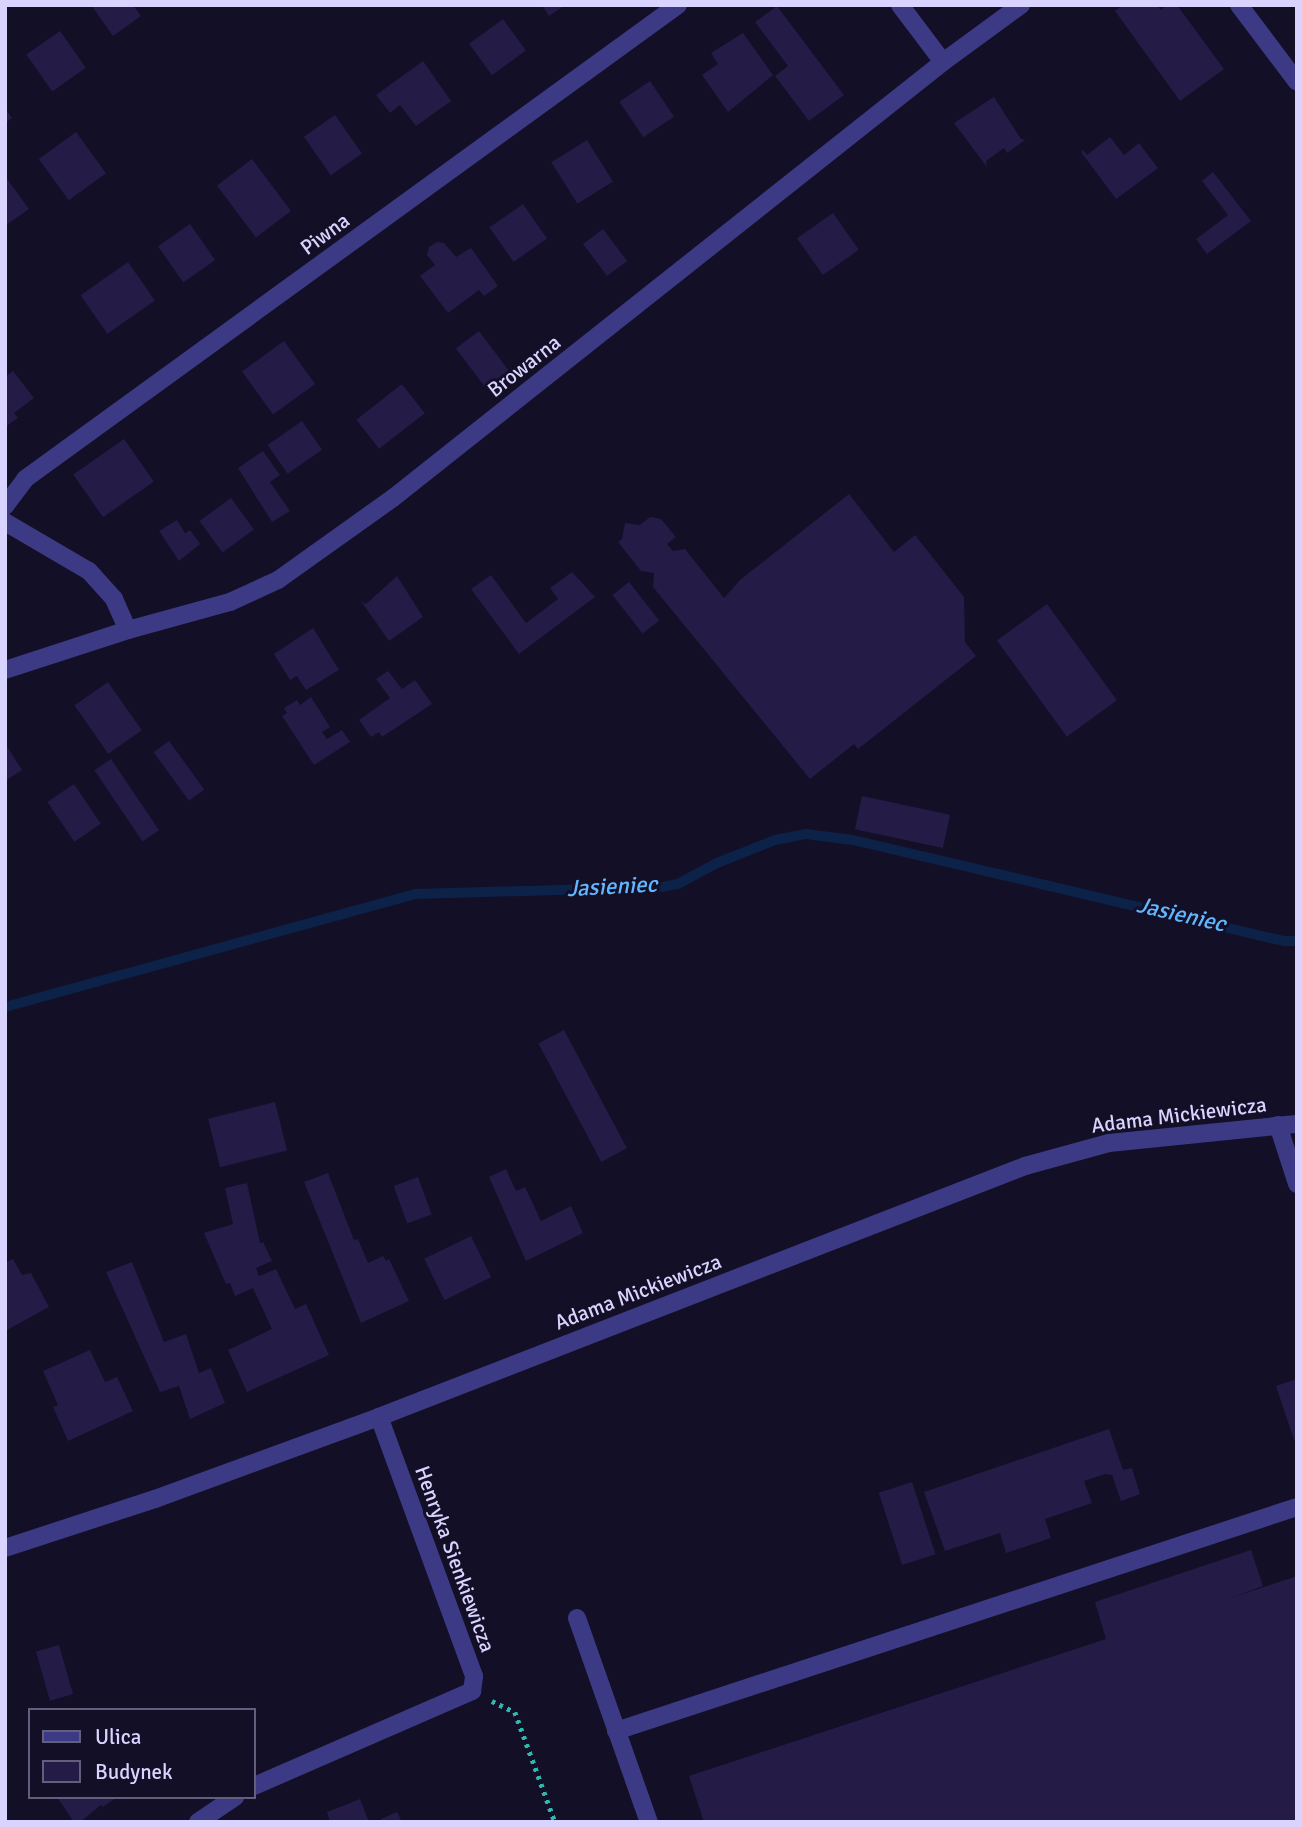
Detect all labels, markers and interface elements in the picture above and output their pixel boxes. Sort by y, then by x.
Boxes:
street label: Piwna [295,208,355,260]
street label: Browarna [482,330,566,402]
water label: Jasieniec [566,871,658,903]
water label: Jasieniec [1134,891,1228,939]
street label: Adama Mickiewicza [1090,1092,1268,1138]
street label: Adama Mickiewicza [551,1249,725,1335]
street label: Henryka Sienkiewicza [410,1462,500,1656]
legend [28,1708,256,1799]
text: Ulica [95,1724,141,1750]
text: Budynek [95,1759,173,1785]

